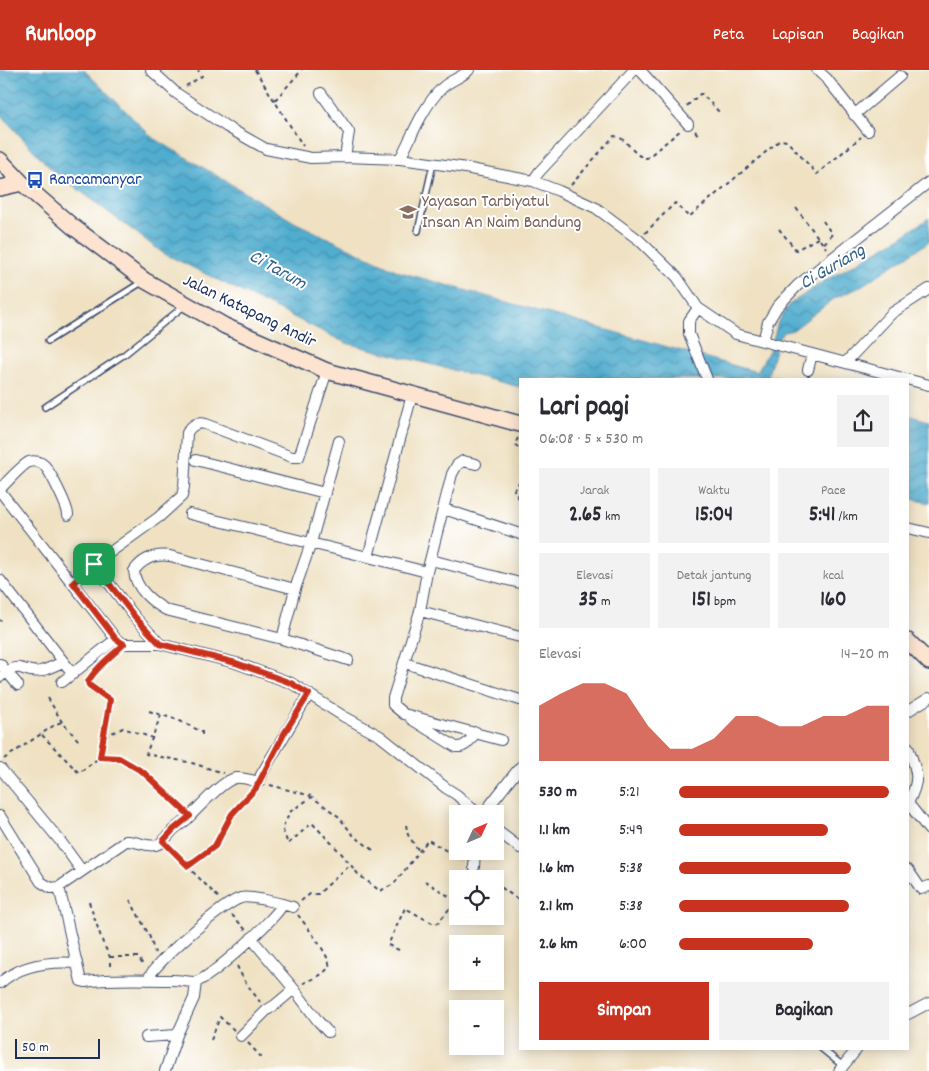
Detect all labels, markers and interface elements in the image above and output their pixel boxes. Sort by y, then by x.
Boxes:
text: Runloop [25,18,96,52]
text: Peta [713,23,744,48]
text: Lapisan [772,23,824,48]
text: Bagikan [852,23,904,48]
place label: Rancamanyar [49,168,142,193]
bus stop icon: Rancamanyar [25,170,45,190]
place label: Yayasan Tarbiyatul Insan An Naim Bandung [422,190,582,236]
school or university icon: Yayasan Tarbiyatul Insan An Naim Bandung [398,202,418,222]
water label: Ci Guriang [795,238,871,298]
water label: Ci Tarum [243,244,311,298]
street label: Jalan Katapang Andir [178,269,320,355]
text: Lari pagi [539,389,629,429]
button: share [837,395,889,447]
text: 06:08 · 5 × 530 m [539,428,643,451]
text: Jarak [580,481,609,501]
text: Waktu [698,481,730,501]
text: Pace [821,481,846,501]
text: 2.65 [569,501,602,531]
text: 15:04 [695,501,733,531]
text: 5:41 [809,501,835,531]
text: km [602,507,620,527]
text: /km [835,507,858,527]
pin [73,543,115,585]
icon: arrive [80,550,108,578]
text: Elevasi [576,566,613,586]
text: Detak jantung [677,566,751,586]
text: kcal [823,566,844,586]
text: 35 [579,586,598,616]
text: 151 [692,586,711,616]
text: 160 [820,586,847,616]
text: m [598,592,611,612]
text: bpm [711,592,736,612]
text: Elevasi [539,643,581,666]
text: 14–20 m [841,643,889,666]
text: 530 m [539,781,577,804]
text: 5:21 [619,781,640,804]
north arrow [449,805,504,860]
map controls [449,805,504,1055]
text: 1.1 km [539,819,570,842]
text: 5:49 [619,819,643,842]
text: 1.6 km [539,857,574,880]
text: 5:38 [619,857,643,880]
button: locate [449,870,504,925]
text: 2.1 km [539,895,573,918]
text: 5:38 [619,895,643,918]
text: 2.6 km [539,933,578,956]
text: 6:00 [619,933,647,956]
button: + [449,935,504,990]
button: Simpan [539,982,709,1040]
button: Bagikan [719,982,889,1040]
button: − [449,1000,504,1055]
scale bar [15,1036,100,1059]
text: 50 m [22,1038,49,1058]

